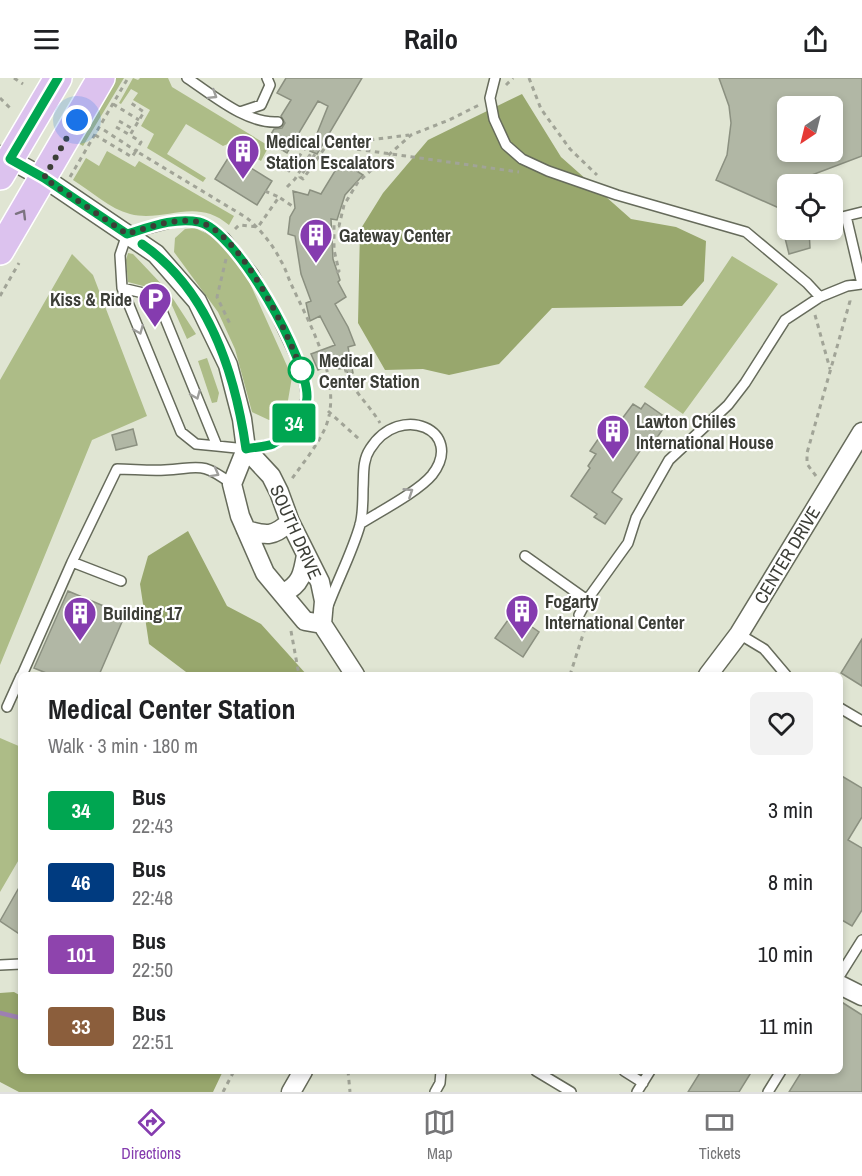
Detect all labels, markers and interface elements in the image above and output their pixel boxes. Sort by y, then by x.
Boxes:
text: Railo [404,21,458,57]
icon: menu [30,23,63,56]
icon: share [799,23,832,56]
one-way arrow [206,88,217,99]
north arrow [777,96,843,162]
map controls [777,96,843,240]
your location [62,105,92,135]
place label: Medical Center Station Escalators [266,129,395,175]
building icon: Medical Center Station Escalators [225,133,261,180]
button: locate [777,174,843,240]
one-way arrow [14,210,26,220]
building icon: Gateway Center [298,217,334,264]
place label: Gateway Center [339,223,451,248]
parking icon: Kiss & Ride [137,281,173,328]
place label: Kiss & Ride [50,287,132,312]
one-way arrow [132,323,144,334]
place label: Medical Center Station [319,348,420,394]
marker: Medical Center Station [288,357,314,383]
one-way arrow [189,388,201,399]
line badge: 34 [267,404,321,442]
text: 34 [284,409,304,438]
place label: Lawton Chiles International House [636,409,774,455]
building icon: Lawton Chiles International House [595,413,631,460]
one-way arrow [209,466,219,477]
street label: SOUTH DRIVE [264,481,328,583]
one-way arrow [403,488,413,500]
street label: CENTER DRIVE [748,501,826,609]
place label: Fogarty International Center [545,589,685,635]
building icon: Fogarty International Center [504,593,540,640]
building icon: Building 17 [62,595,98,642]
place label: Building 17 [103,601,183,626]
text: Medical Center Station [48,690,296,728]
button: heart [750,692,813,755]
text: Walk · 3 min · 180 m [48,732,198,759]
text: Bus [132,782,166,812]
text: 3 min [768,795,813,825]
text: 34 [71,796,91,825]
text: 22:43 [132,812,173,839]
text: Bus [132,854,166,884]
text: 8 min [768,867,813,897]
text: 46 [71,868,91,897]
text: 22:48 [132,884,173,911]
text: Bus [132,926,166,956]
text: 10 min [758,939,813,969]
text: 101 [67,940,95,969]
text: 22:50 [132,956,173,983]
text: Bus [132,998,166,1028]
text: 11 min [759,1011,813,1041]
text: 33 [71,1012,91,1041]
text: 22:51 [132,1028,173,1055]
tab: Directions [121,1106,181,1164]
tab: Map [423,1106,456,1164]
tab: Tickets [699,1106,741,1164]

